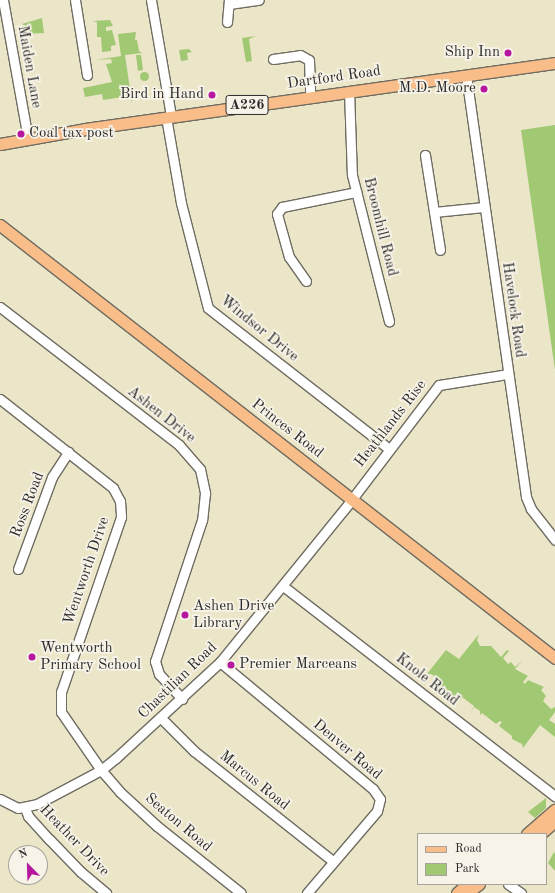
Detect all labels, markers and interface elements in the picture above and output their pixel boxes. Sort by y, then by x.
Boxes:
street label: Maiden Lane [13,24,45,110]
place label: Ship Inn [444,44,500,62]
marker: Ship Inn [503,48,513,58]
street label: Dartford Road [286,63,382,93]
place label: M.D. Moore [399,80,476,98]
marker: M.D. Moore [479,84,489,94]
place label: Bird in Hand [120,86,204,104]
marker: Bird in Hand [207,90,217,100]
road number: A226 [225,93,269,117]
place label: Coal tax post [29,125,114,143]
marker: Coal tax post [16,129,26,139]
street label: Broomhill Road [359,176,401,278]
street label: Havelock Road [497,261,529,359]
street label: Windsor Drive [216,292,302,366]
street label: Heathlands Rise [351,377,431,471]
street label: Ashen Drive [123,383,199,447]
street label: Princes Road [248,395,326,463]
street label: Ross Road [7,470,49,540]
street label: Wentworth Drive [60,515,114,627]
place label: Ashen Drive Library [193,597,274,632]
marker: Ashen Drive Library [180,610,190,620]
place label: Wentworth Primary School [40,639,141,674]
street label: Chastilian Road [135,639,221,723]
street label: Knole Road [392,650,462,710]
marker: Wentworth Primary School [27,652,37,662]
place label: Premier Marceans [239,656,357,674]
marker: Premier Marceans [226,660,236,670]
street label: Denver Road [309,716,385,784]
street label: Marcus Road [215,747,293,815]
street label: Seaton Road [141,790,215,856]
street label: Heather Drive [35,801,113,881]
legend [417,833,547,885]
text: Road [455,843,482,855]
north arrow [8,845,48,885]
text: N [17,848,30,861]
text: Park [455,863,480,875]

